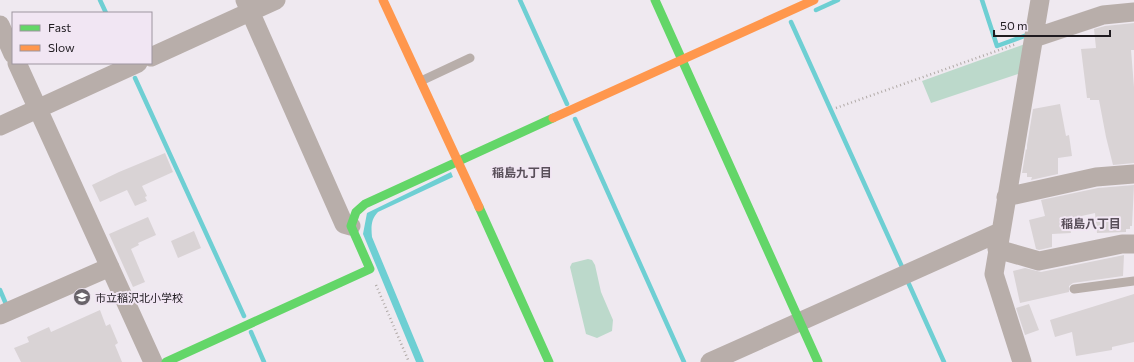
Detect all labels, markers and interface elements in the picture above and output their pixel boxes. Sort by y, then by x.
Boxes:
legend [12,12,152,64]
scale bar [994,12,1110,38]
text: 50 m [1000,18,1028,32]
text: Fast [48,20,71,34]
text: Slow [48,40,75,54]
district label: 稲島九丁目 [492,165,552,179]
district label: 稲島八丁目 [1061,216,1121,230]
school or university icon: 市立稲沢北小学校 [72,287,92,307]
place label: 市立稲沢北小学校 [95,291,183,304]

